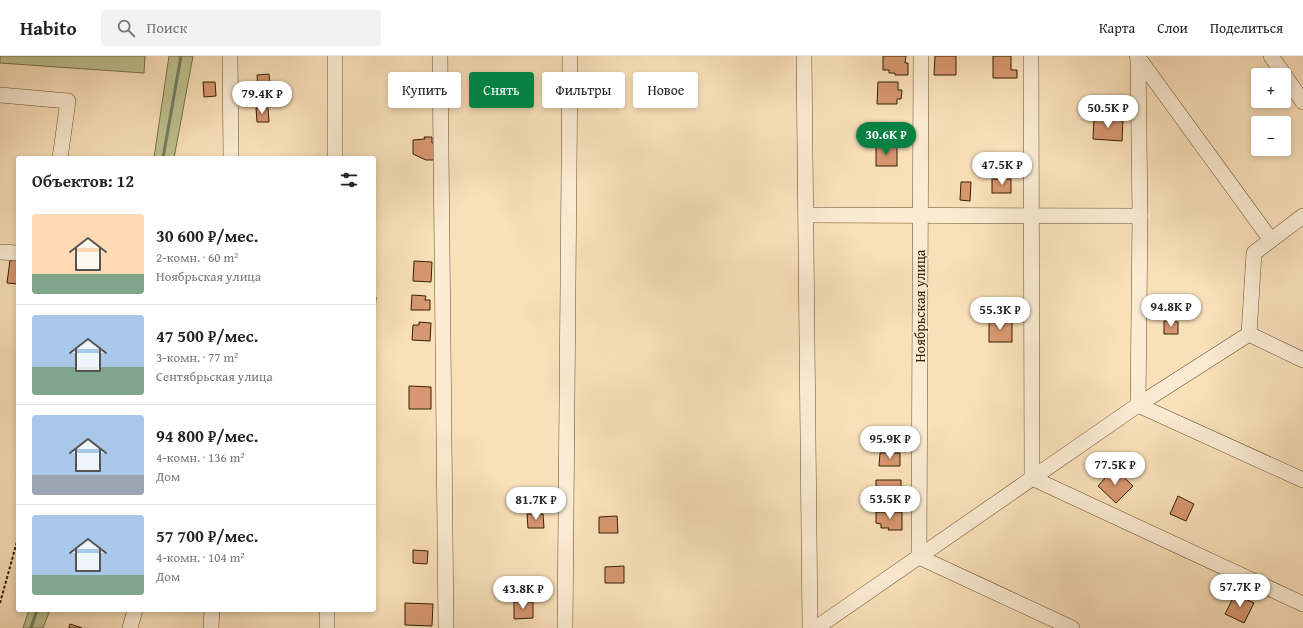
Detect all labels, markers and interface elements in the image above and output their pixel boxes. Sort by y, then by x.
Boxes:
search box [101,10,381,46]
text: Habito [20,14,77,42]
icon: search [115,17,137,39]
text: Поиск [147,17,187,38]
text: Карта [1099,18,1135,38]
text: Слои [1157,18,1188,38]
text: Поделиться [1210,18,1283,38]
map controls [1251,68,1291,156]
button: + [1251,68,1291,108]
chip: Купить [388,72,461,108]
chip: Снять [469,72,534,108]
chip: Фильтры [542,72,625,108]
chip: Новое [633,72,698,108]
pin: 79.4K ₽ [225,81,299,115]
text: 79.4K ₽ [241,84,283,103]
pin: 50.5K ₽ [1071,95,1145,129]
text: 50.5K ₽ [1087,98,1129,117]
button: − [1251,116,1291,156]
pin: 30.6K ₽ [849,122,923,156]
text: 30.6K ₽ [865,125,907,144]
pin: 47.5K ₽ [965,152,1039,186]
text: 47.5K ₽ [981,155,1023,174]
text: Объектов: 12 [32,168,134,193]
icon: filters [338,169,360,191]
text: 30 600 ₽/мес. [156,223,258,248]
icon: home [64,230,112,278]
text: 2-комн. · 60 m² [156,248,238,267]
street label: Ноябрьская улица [910,249,930,363]
text: Ноябрьская улица [156,267,261,286]
pin: 94.8K ₽ [1134,294,1208,328]
pin: 55.3K ₽ [963,297,1037,331]
text: 94.8K ₽ [1150,297,1192,316]
text: 55.3K ₽ [979,300,1021,319]
text: 47 500 ₽/мес. [156,323,258,348]
icon: home [64,331,112,379]
text: 3-комн. · 77 m² [156,348,238,367]
text: Сентябрьская улица [156,367,273,386]
text: 94 800 ₽/мес. [156,423,258,448]
pin: 95.9K ₽ [853,426,927,460]
text: 95.9K ₽ [869,429,911,448]
icon: home [64,431,112,479]
text: 4-комн. · 136 m² [156,448,245,467]
pin: 77.5K ₽ [1078,452,1152,486]
text: 77.5K ₽ [1094,455,1136,474]
text: Дом [156,467,180,486]
pin: 53.5K ₽ [853,486,927,520]
pin: 81.7K ₽ [499,487,573,521]
text: 53.5K ₽ [869,489,911,508]
text: 81.7K ₽ [515,490,557,509]
text: 57 700 ₽/мес. [156,523,258,548]
icon: home [64,531,112,579]
text: 4-комн. · 104 m² [156,548,245,567]
text: Дом [156,567,180,586]
pin: 57.7K ₽ [1203,574,1277,608]
pin: 43.8K ₽ [486,576,560,610]
text: 57.7K ₽ [1219,577,1261,596]
text: 43.8K ₽ [502,579,544,598]

